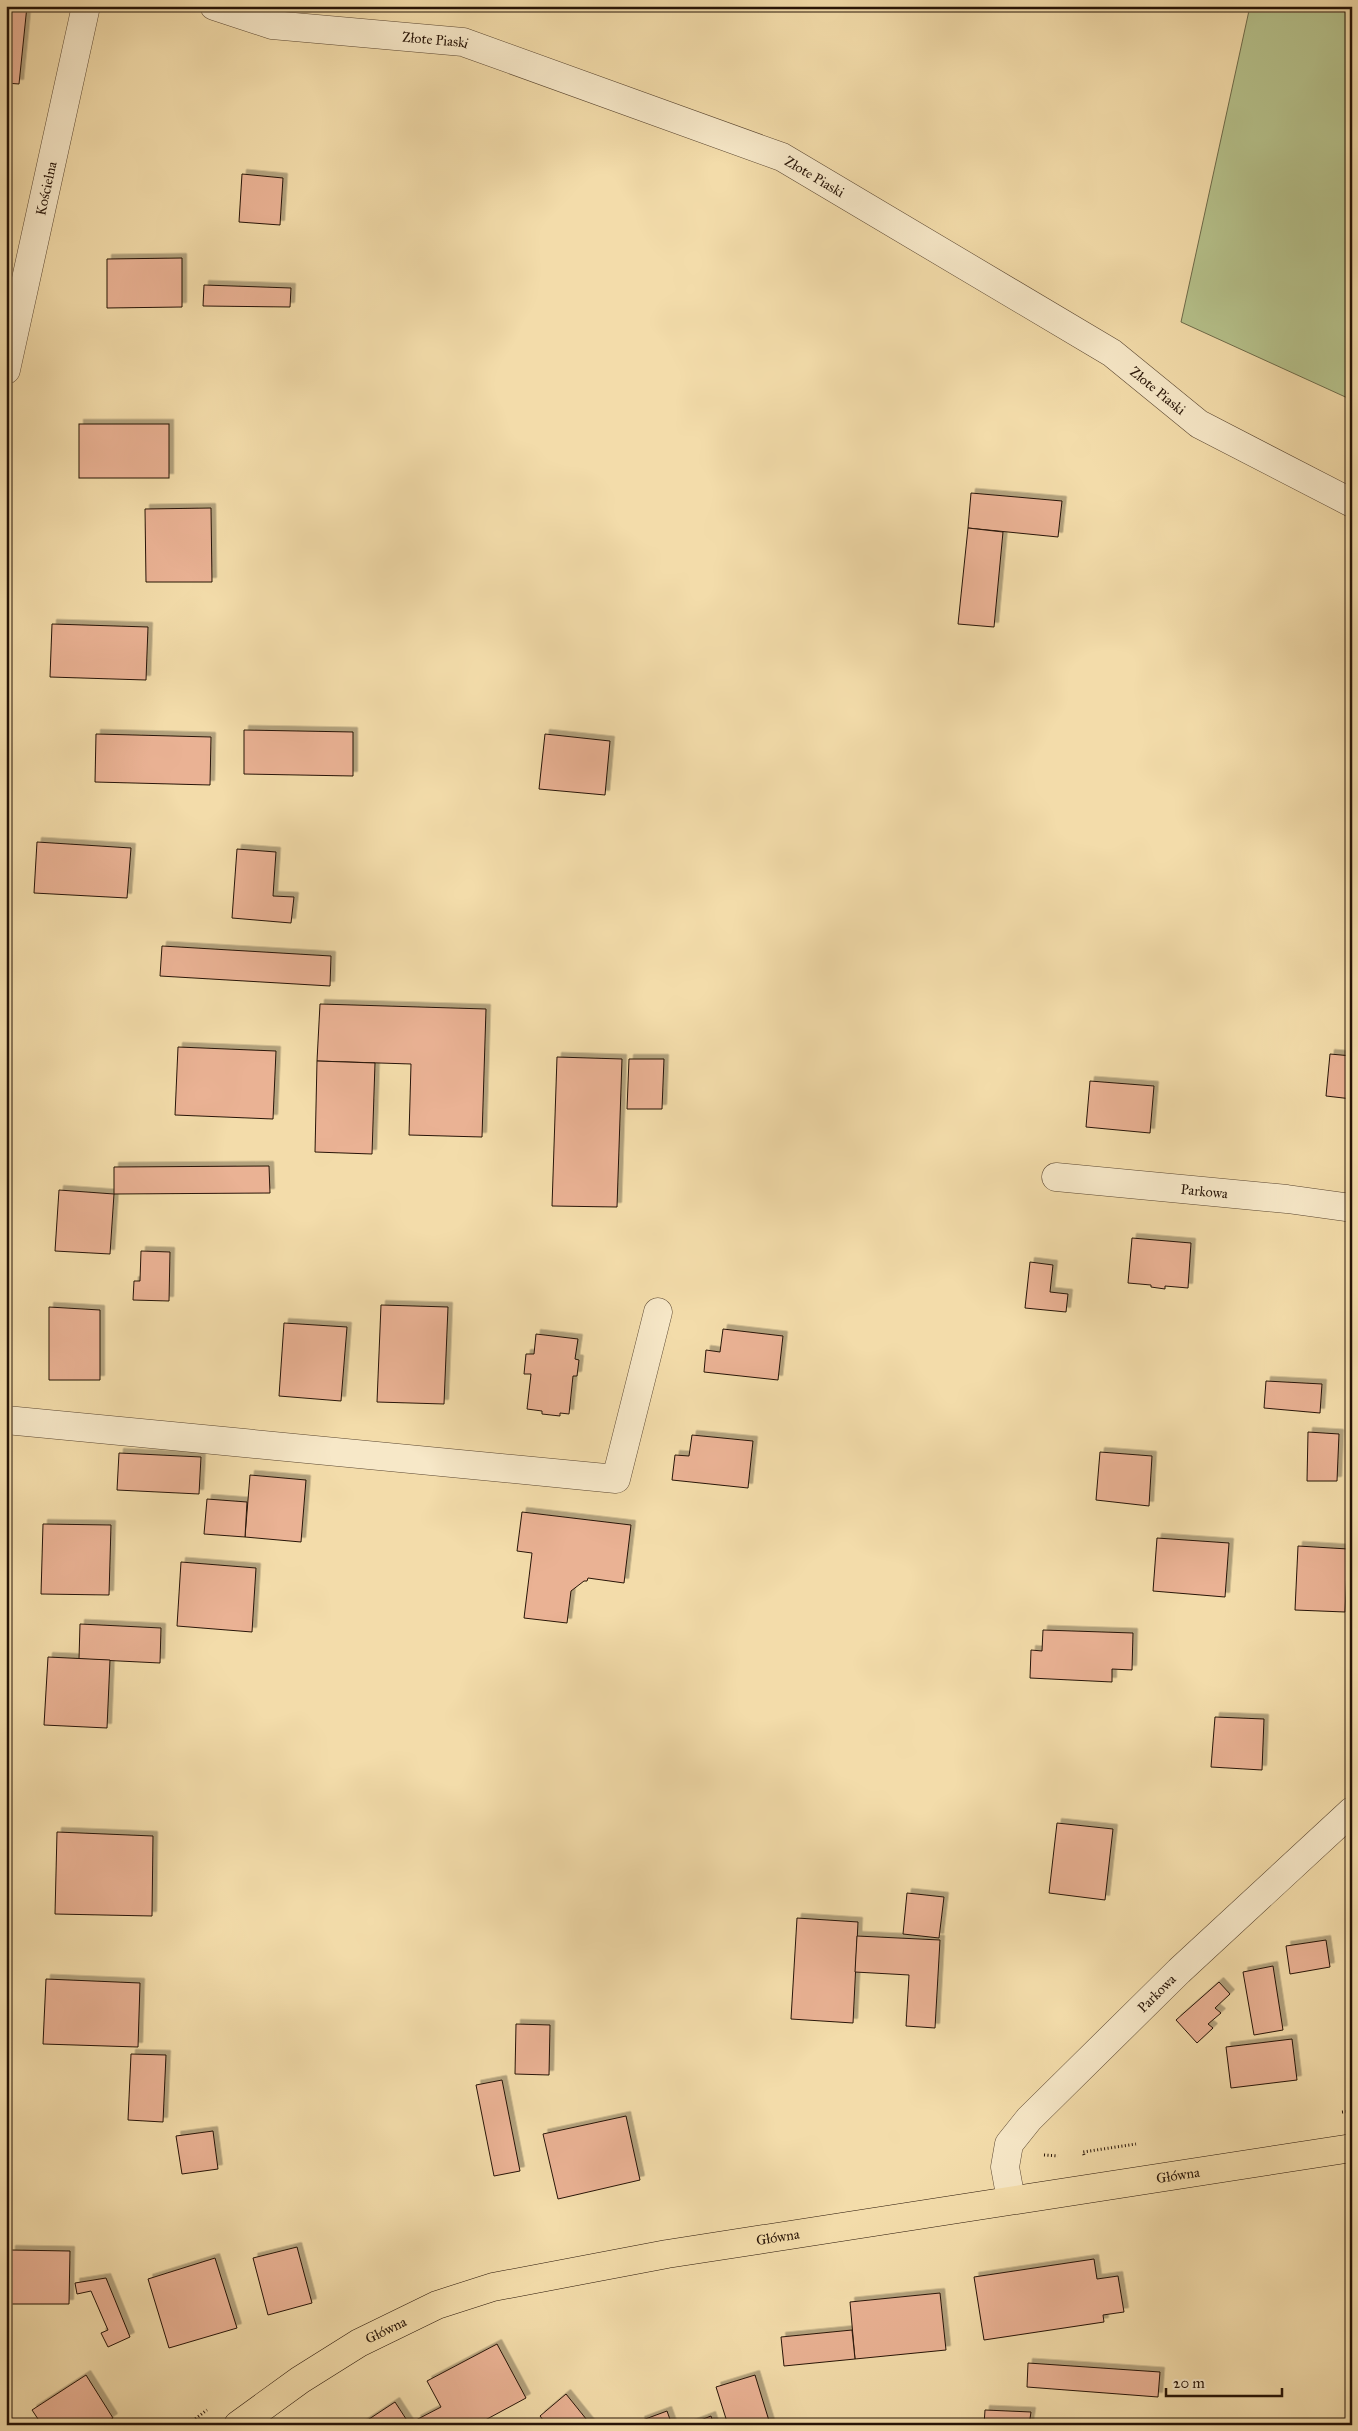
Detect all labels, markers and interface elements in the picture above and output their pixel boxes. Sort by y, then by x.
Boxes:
street label: Złote Piaski [401,29,471,52]
street label: Złote Piaski [781,153,848,201]
street label: Kościelna [32,160,61,217]
street label: Złote Piaski [1126,363,1189,419]
street label: Parkowa [1180,1181,1229,1202]
street label: Parkowa [1134,1971,1180,2016]
street label: Główna [1155,2164,1201,2187]
street label: Główna [755,2226,801,2249]
street label: Główna [363,2313,409,2348]
scale bar [1166,2366,1282,2398]
text: 20 m [1173,2374,1205,2392]

